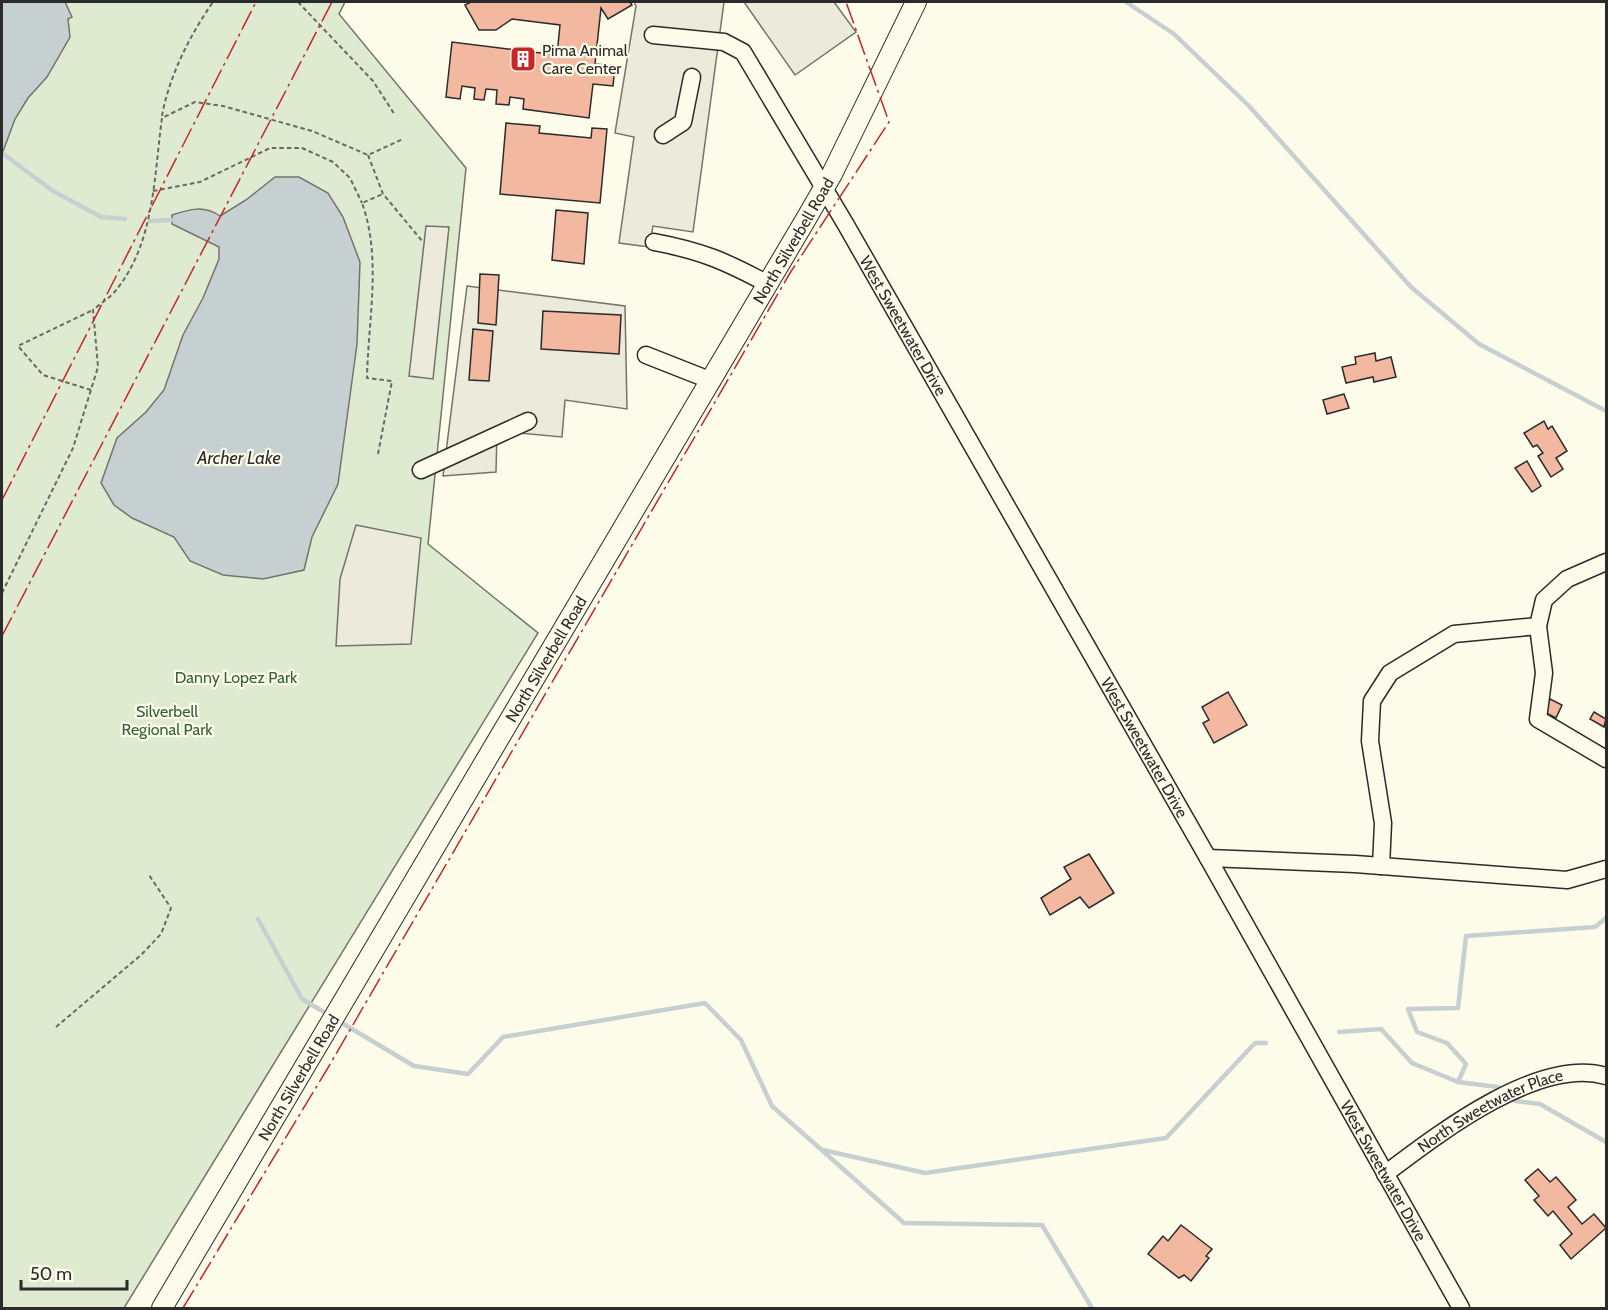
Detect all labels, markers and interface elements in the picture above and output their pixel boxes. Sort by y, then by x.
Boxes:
place label: Pima Animal Care Center [542,41,628,78]
building icon: Pima Animal Care Center [508,44,538,74]
street label: North Silverbell Road [749,174,838,307]
street label: West Sweetwater Drive [856,252,951,399]
water label: Archer Lake [196,447,281,469]
street label: North Silverbell Road [502,593,591,726]
park label: Danny Lopez Park [175,668,298,687]
street label: West Sweetwater Drive [1097,674,1192,821]
park label: Silverbell Regional Park [122,702,213,739]
street label: North Silverbell Road [254,1011,343,1144]
street label: North Sweetwater Place [1414,1066,1565,1157]
street label: West Sweetwater Drive [1336,1097,1430,1244]
scale bar [21,1253,128,1291]
text: 50 m [30,1263,72,1285]

